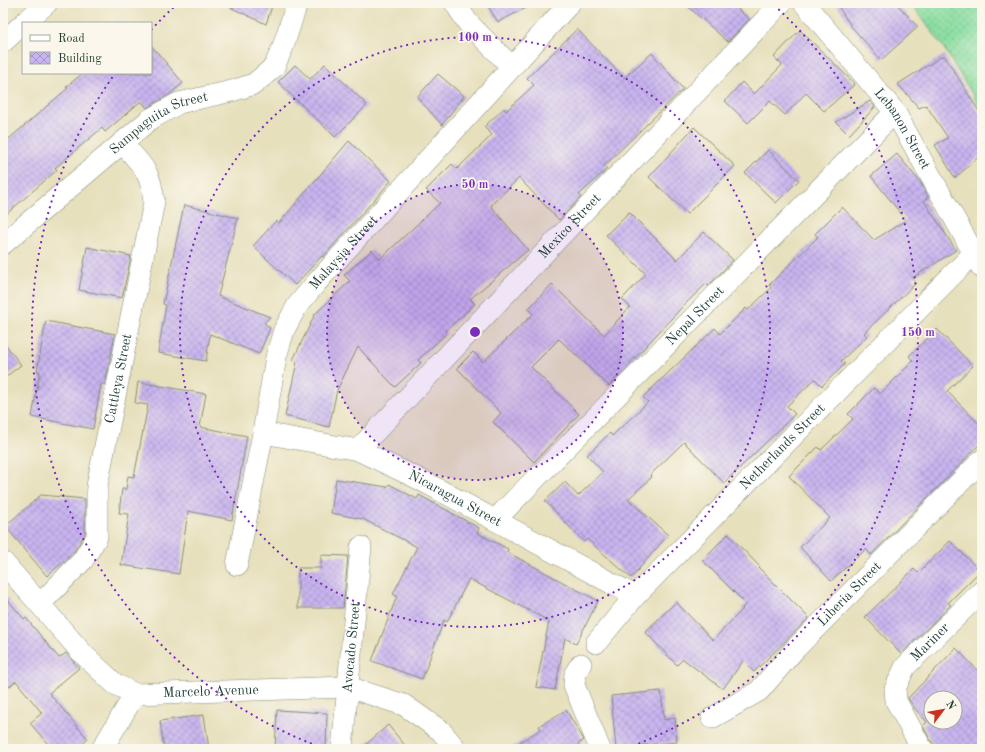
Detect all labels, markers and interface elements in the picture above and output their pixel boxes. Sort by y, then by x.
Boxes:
legend [22,22,152,74]
text: 100 m [458,32,492,44]
text: Road [58,33,85,45]
text: Building [58,53,102,65]
street label: Lebanon Street [871,86,933,172]
street label: Sampaguita Street [107,90,209,157]
text: 50 m [462,178,489,191]
street label: Mexico Street [536,191,604,261]
street label: Malaysia Street [307,213,381,292]
street label: Nepal Street [664,284,727,348]
centre of rings [468,325,482,339]
text: 150 m [901,326,935,339]
street label: Cattleya Street [103,332,134,425]
street label: Netherlands Street [737,401,828,492]
street label: Nicaragua Street [406,468,504,529]
street label: Liberia Street [815,559,884,629]
street label: Avocado Street [340,601,363,694]
street label: Mariner [908,620,952,664]
street label: Marcelo Avenue [163,683,259,700]
north arrow [923,690,963,730]
text: N [943,699,957,712]

